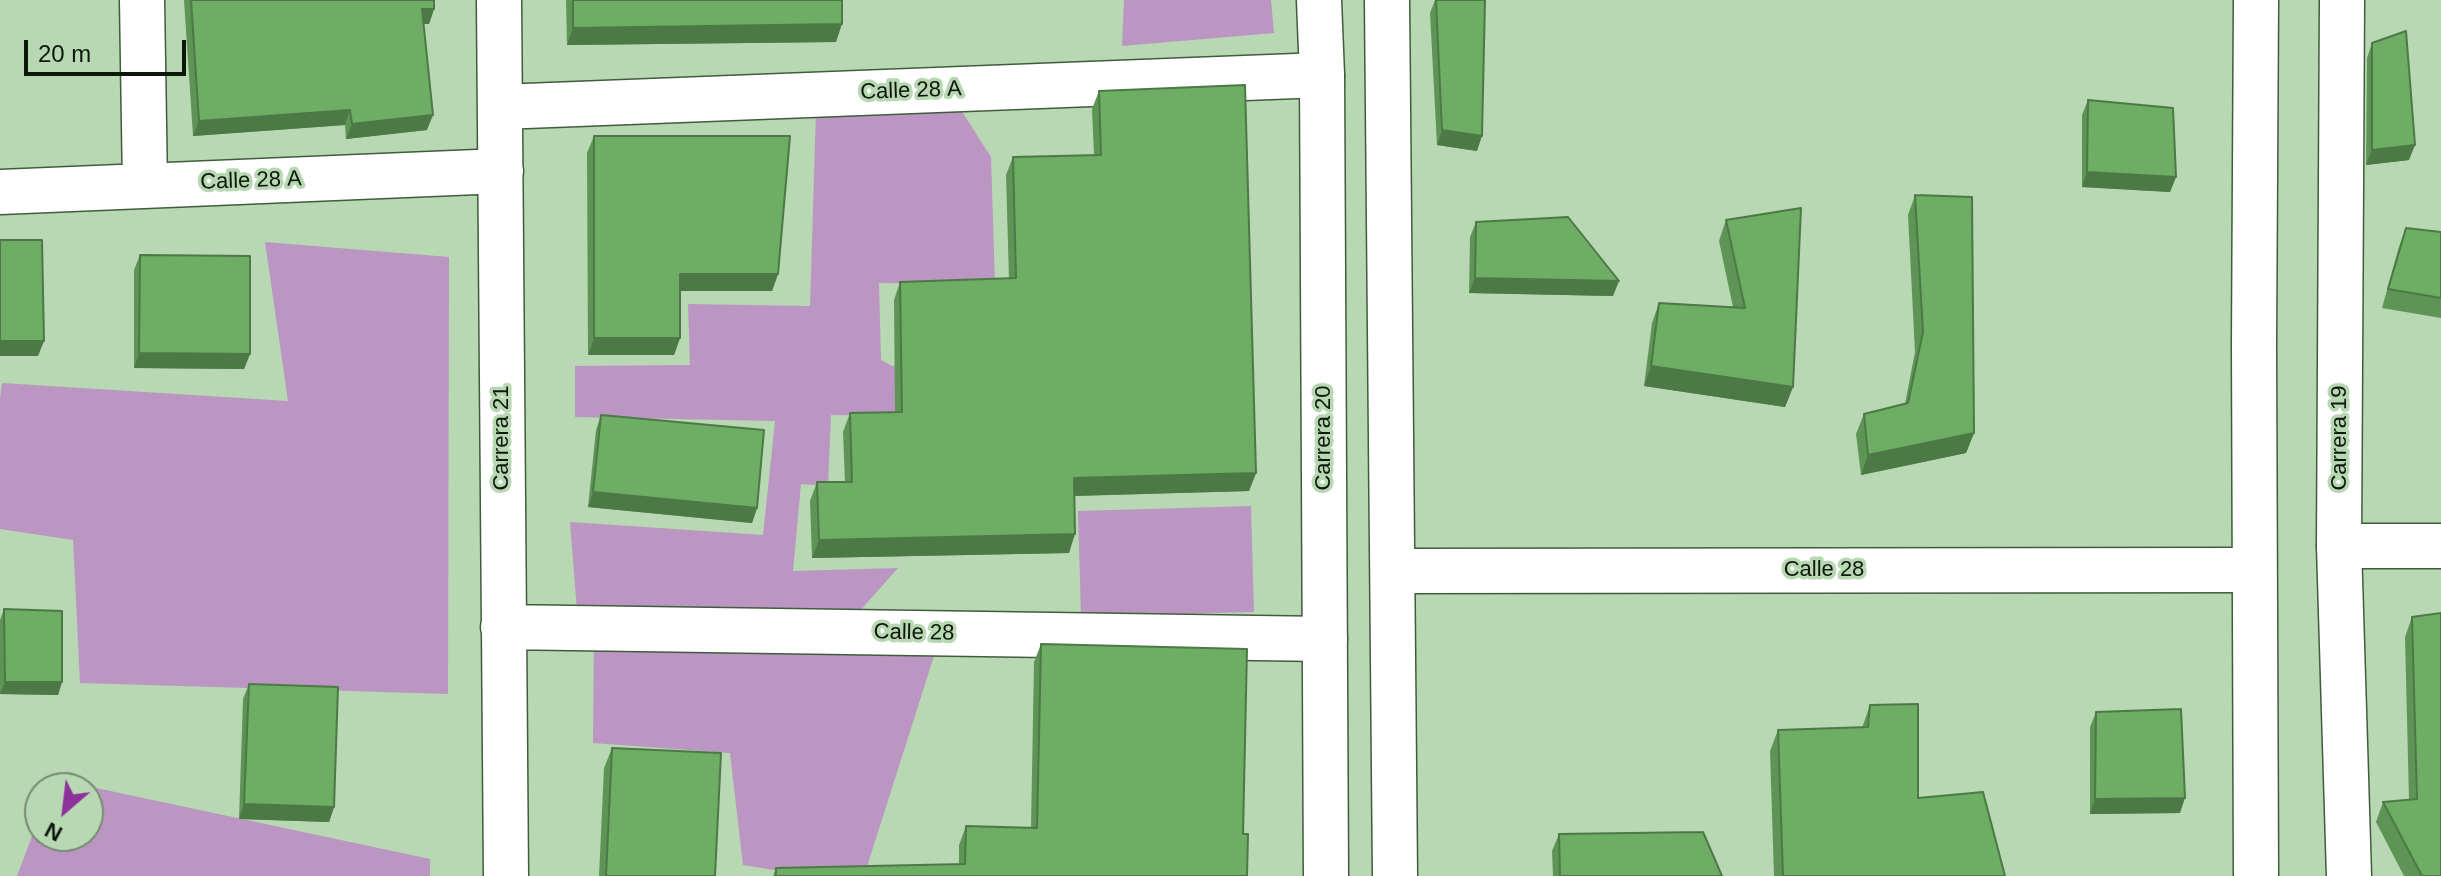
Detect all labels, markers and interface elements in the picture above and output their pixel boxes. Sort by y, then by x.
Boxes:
scale bar [28,24,190,74]
text: 20 m [38,40,91,67]
street label: Calle 28 A [860,76,962,106]
street label: Calle 28 A [200,166,302,196]
street label: Carrera 21 [489,385,515,491]
street label: Carrera 20 [1311,385,1337,491]
street label: Carrera 19 [2327,385,2353,491]
street label: Calle 28 [1784,557,1864,583]
street label: Calle 28 [873,619,955,647]
north arrow [24,772,104,852]
text: N [41,817,66,847]

